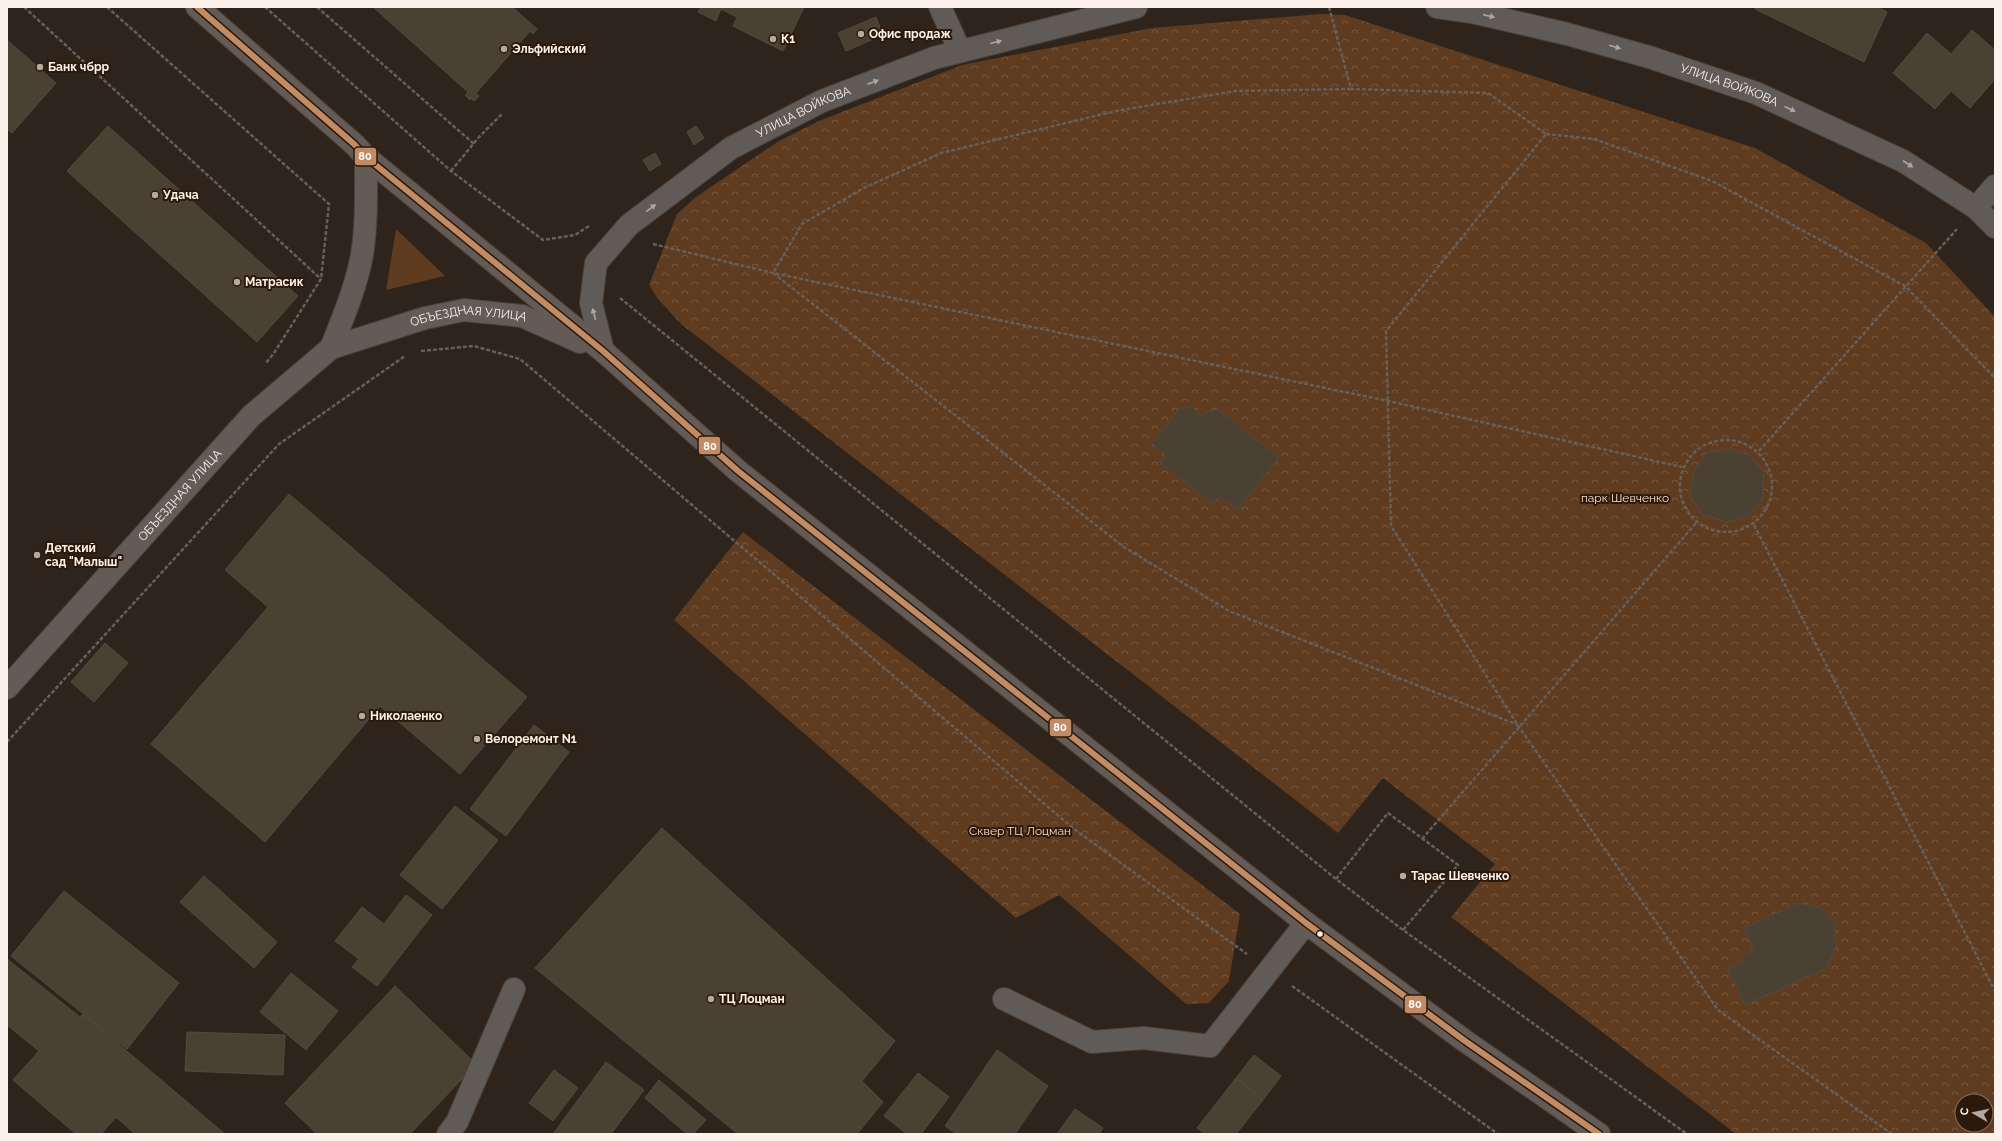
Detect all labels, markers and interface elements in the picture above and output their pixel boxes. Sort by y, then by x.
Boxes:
one-way arrow [1483,14,1495,20]
place label: Офис продаж [869,27,951,41]
marker: Офис продаж [856,29,866,39]
place label: К1 [781,32,795,46]
marker: К1 [768,34,778,44]
one-way arrow [990,39,1002,45]
place label: Эльфийский [512,42,586,56]
marker: Эльфийский [499,44,509,54]
one-way arrow [1609,44,1621,50]
place label: Банк чбрр [48,60,110,74]
street label: УЛИЦА ВОЙКОВА [1678,61,1780,109]
marker: Банк чбрр [35,62,45,72]
one-way arrow [867,78,879,84]
street label: УЛИЦА ВОЙКОВА [754,84,853,141]
one-way arrow [1785,106,1796,112]
line badge: 80 [354,147,377,166]
text: 80 [358,150,372,163]
one-way arrow [1903,160,1913,168]
place label: Удача [162,188,199,202]
marker: Удача [150,190,160,200]
one-way arrow [646,203,657,212]
place label: Матрасик [245,275,304,289]
marker: Матрасик [232,277,242,287]
street label: ОБЪЕЗДНАЯ УЛИЦА [408,303,529,329]
one-way arrow [591,307,597,319]
line badge: 80 [698,436,721,455]
text: 80 [703,440,717,453]
street label: ОБЪЕЗДНАЯ УЛИЦА [135,447,225,544]
park label: парк Шевченко [1581,491,1669,505]
place label: Детский сад "Малыш" [45,541,122,569]
marker: Детский сад "Малыш" [32,550,42,560]
place label: Николаенко [370,709,442,723]
marker: Николаенко [357,711,367,721]
line badge: 80 [1049,718,1072,737]
text: 80 [1053,721,1067,734]
place label: Велоремонт N1 [485,732,577,746]
marker: Велоремонт N1 [472,734,482,744]
park label: Сквер ТЦ Лоцман [969,824,1071,838]
place label: Тарас Шевченко [1411,869,1509,883]
marker: Тарас Шевченко [1398,871,1408,881]
unlabelled marker [1315,929,1325,939]
place label: ТЦ Лоцман [719,992,785,1006]
marker: ТЦ Лоцман [706,994,716,1004]
line badge: 80 [1404,995,1427,1014]
text: 80 [1408,998,1422,1011]
north arrow [1954,1093,1994,1133]
text: С [1958,1106,1972,1116]

